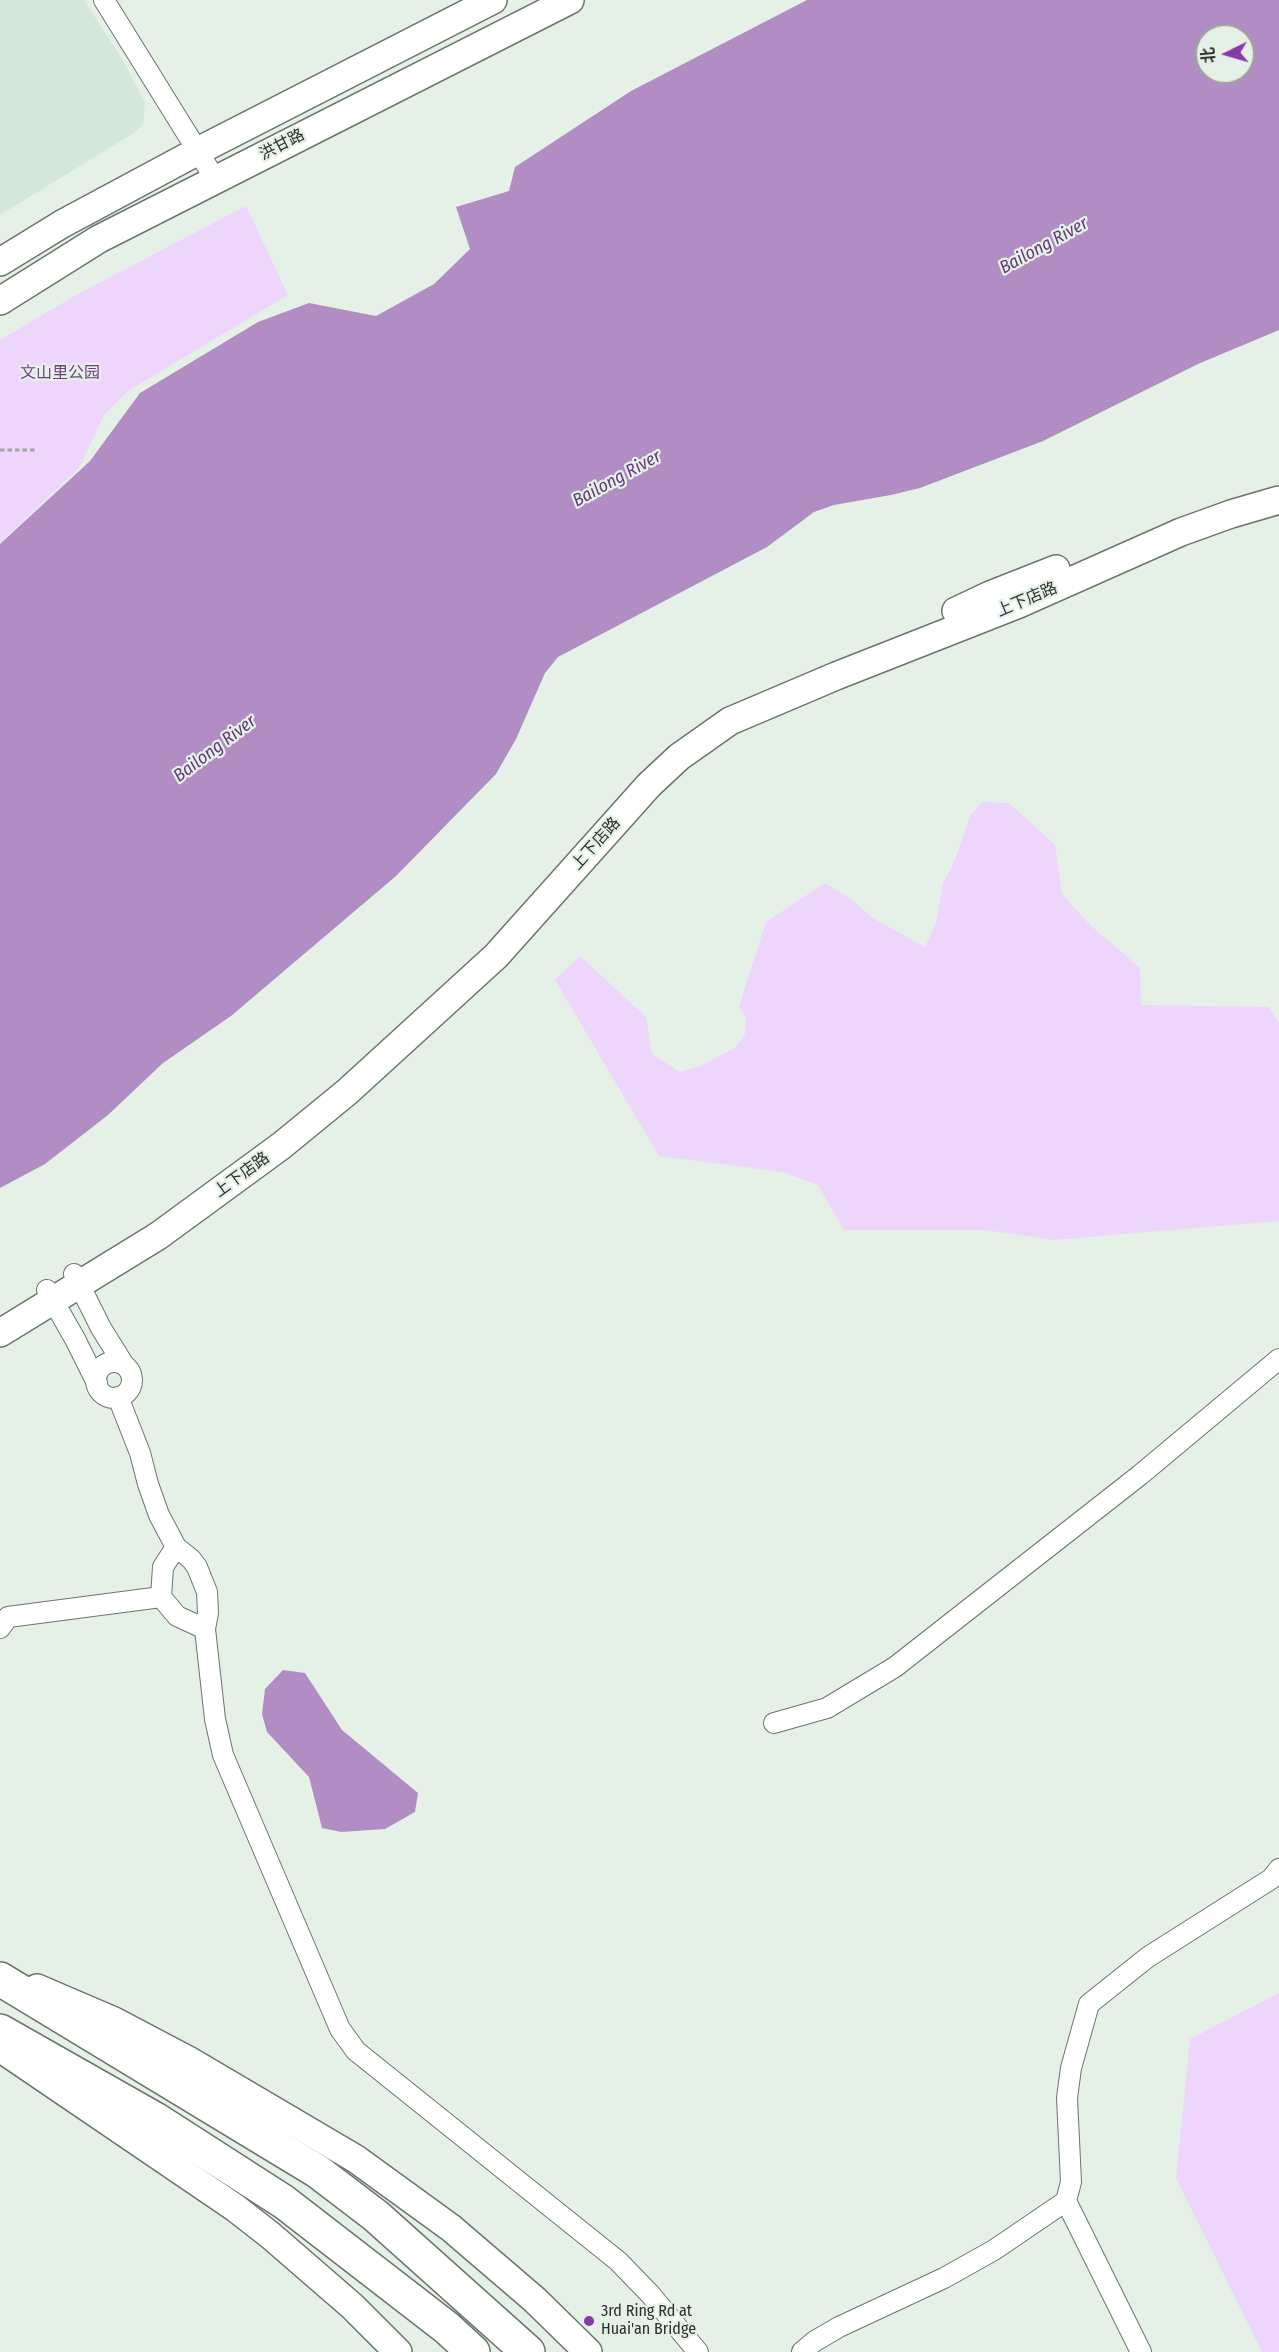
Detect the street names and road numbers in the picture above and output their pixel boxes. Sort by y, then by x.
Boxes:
street label: 洪甘路 [256,126,308,164]
street label: 上下店路 [994,579,1060,621]
street label: 上下店路 [567,814,625,874]
street label: 上下店路 [210,1148,274,1202]

